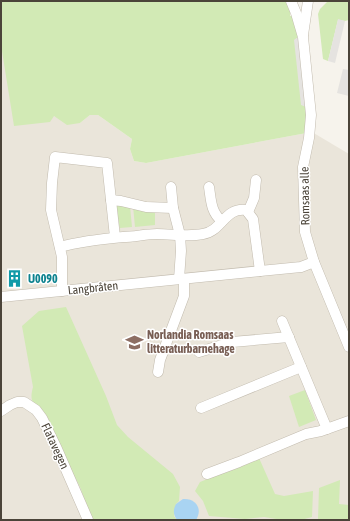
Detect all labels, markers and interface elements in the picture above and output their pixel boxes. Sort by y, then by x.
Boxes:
street label: Romsaas alle [297,166,313,226]
building icon: U0090 [5,269,25,289]
place label: U0090 [28,272,58,286]
street label: Langbråten [67,278,119,298]
place label: Norlandia Romsaas litteraturbarnehage [147,328,235,356]
school or university icon: Norlandia Romsaas litteraturbarnehage [124,332,144,352]
street label: Flatavegen [38,421,72,471]

